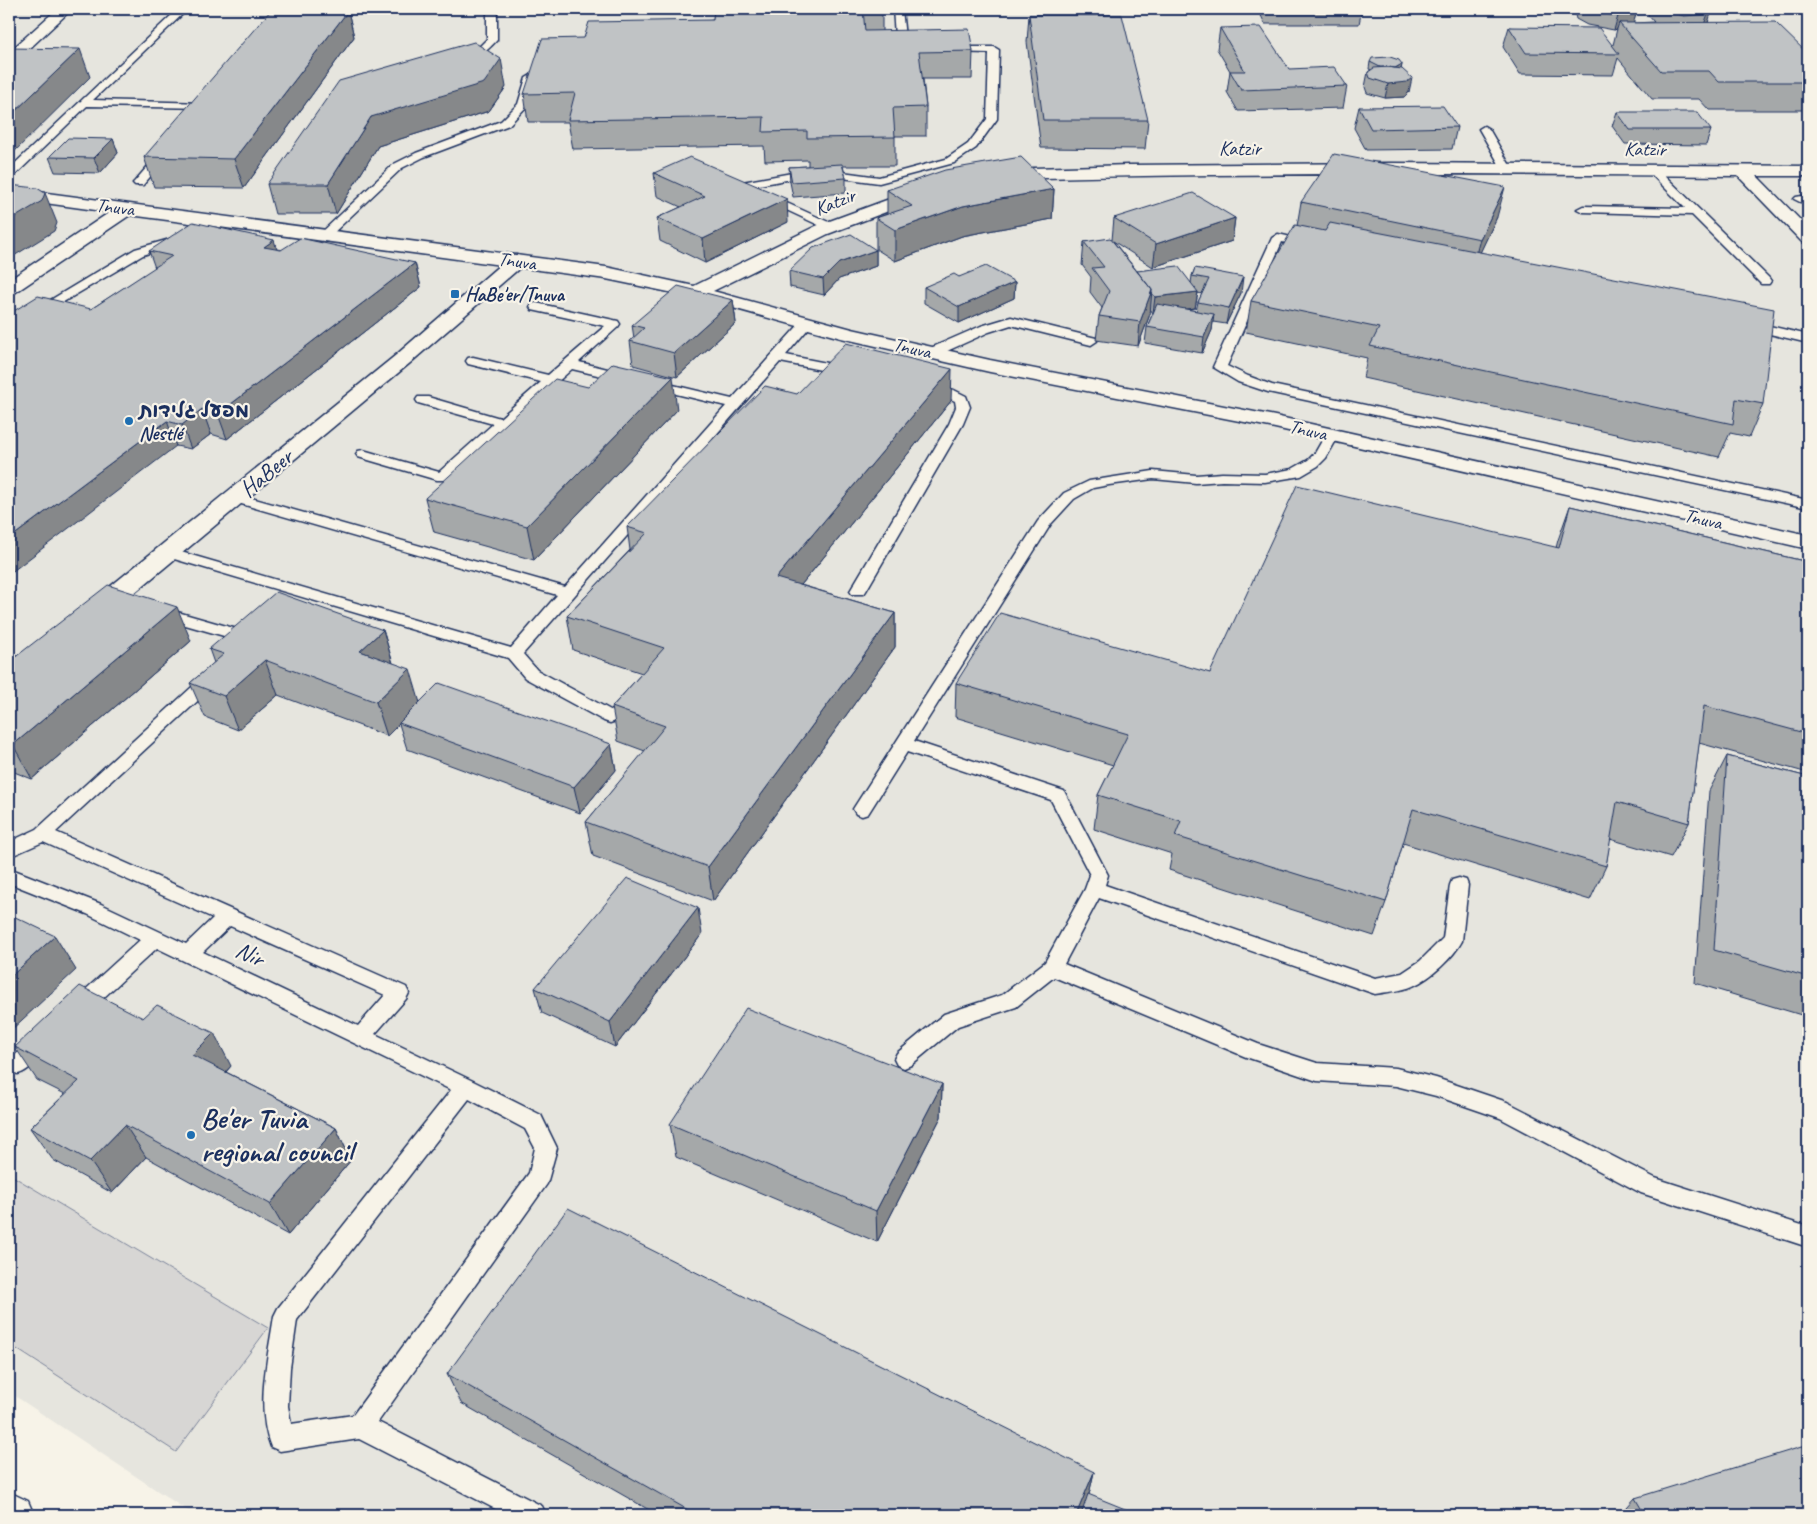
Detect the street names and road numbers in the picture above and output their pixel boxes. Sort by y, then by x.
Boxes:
street label: Katzir [1219,136,1263,161]
street label: Katzir [1624,136,1668,162]
street label: Katzir [811,182,861,221]
street label: Tnuva [95,192,137,222]
street label: Tnuva [496,246,540,276]
street label: Tnuva [891,332,935,365]
street label: Tnuva [1287,414,1331,447]
street label: HaBeer [233,441,301,504]
street label: Tnuva [1682,503,1726,536]
street label: Nir [231,934,271,975]

